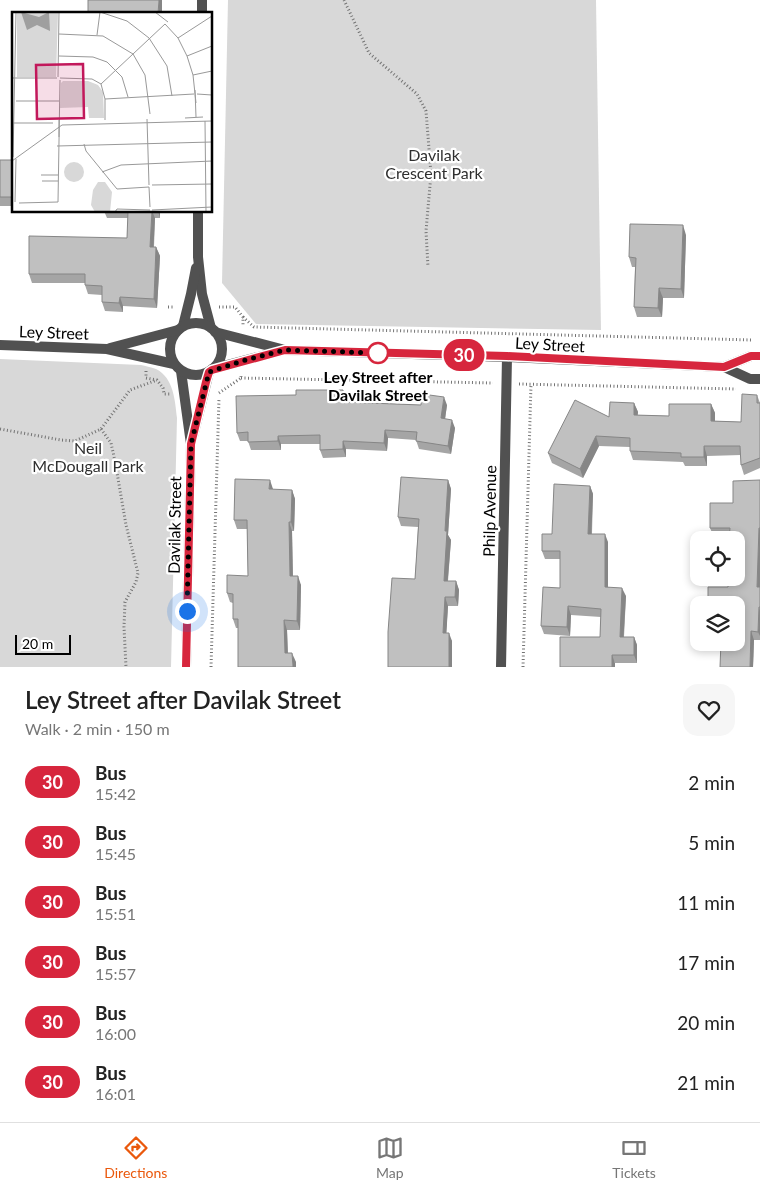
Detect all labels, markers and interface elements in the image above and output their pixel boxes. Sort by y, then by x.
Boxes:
inset map [12,12,212,212]
park label: Davilak Crescent Park [385,145,484,182]
street label: Ley Street [19,321,90,343]
street label: Ley Street [515,333,586,355]
line badge: 30 [442,339,486,371]
marker: Ley Street after Davilak Street [367,342,389,364]
text: 30 [454,344,474,366]
place label: Ley Street after Davilak Street [324,367,432,404]
park label: Neil McDougall Park [32,438,145,475]
street label: Philp Avenue [479,465,499,557]
street label: Davilak Street [164,476,184,574]
map controls [690,531,745,651]
button: locate [690,531,745,586]
button: layers [690,596,745,651]
your location [175,599,200,624]
scale bar [15,632,71,655]
text: 20 m [22,635,53,652]
button: heart [683,684,735,736]
text: Ley Street after Davilak Street [25,685,341,714]
text: Walk · 2 min · 150 m [25,719,170,738]
text: Bus [95,761,126,784]
text: 30 [42,771,63,793]
text: 2 min [688,771,735,794]
text: 15:42 [95,784,136,803]
text: Bus [95,821,126,844]
text: 30 [42,831,63,853]
text: 5 min [688,831,735,854]
text: 15:45 [95,844,136,863]
text: Bus [95,881,126,904]
text: 30 [42,891,63,913]
text: 11 min [677,891,735,914]
text: 15:51 [95,904,136,923]
text: Bus [95,941,126,964]
text: 30 [42,951,63,973]
text: 17 min [677,951,735,974]
text: 15:57 [95,964,136,983]
text: Bus [95,1001,126,1024]
text: 30 [42,1011,63,1033]
text: 20 min [677,1011,735,1034]
text: 16:00 [95,1024,136,1043]
text: Bus [95,1061,126,1084]
text: 30 [42,1071,63,1093]
text: 21 min [677,1071,735,1094]
text: 16:01 [95,1084,136,1103]
tab: Directions [104,1134,167,1181]
tab: Map [376,1134,404,1181]
tab: Tickets [612,1134,656,1181]

